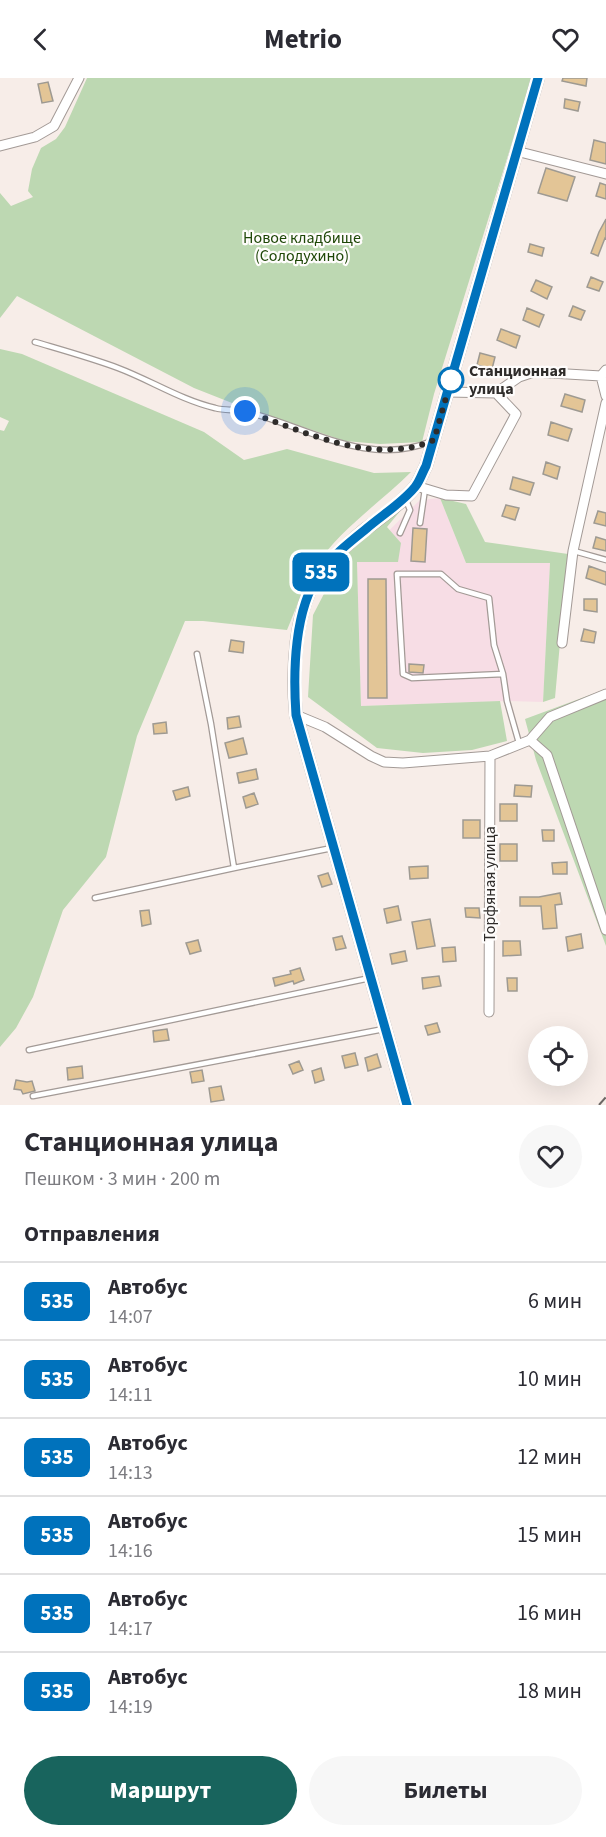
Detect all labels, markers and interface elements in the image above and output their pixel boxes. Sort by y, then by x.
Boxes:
text: Metrio [264,20,342,59]
icon: back [24,23,57,56]
icon: heart [549,23,582,56]
park label: Новое кладбище (Солодухино) [243,227,361,267]
place label: Станционная улица [469,360,567,400]
marker: Станционная улица [438,367,464,393]
your location [230,396,260,426]
line badge: 535 [286,552,356,592]
text: 535 [304,557,338,587]
street label: Торфяная улица [479,826,501,942]
map controls [528,1026,588,1086]
button: locate [528,1026,588,1086]
text: Станционная улица [24,1122,278,1162]
button: heart [519,1125,582,1188]
text: Пешком · 3 мин · 200 m [24,1165,220,1193]
text: Отправления [24,1218,160,1250]
text: Автобус [108,1271,188,1303]
text: 6 мин [528,1285,582,1317]
text: 535 [40,1286,74,1316]
text: 14:07 [108,1303,153,1331]
text: Автобус [108,1349,188,1381]
text: 10 мин [517,1363,582,1395]
text: 535 [40,1364,74,1394]
text: 14:11 [108,1381,153,1409]
text: Автобус [108,1427,188,1459]
text: 12 мин [517,1441,582,1473]
text: 535 [40,1442,74,1472]
text: 14:13 [108,1459,153,1487]
text: Автобус [108,1505,188,1537]
text: 15 мин [517,1519,582,1551]
text: 535 [40,1520,74,1550]
text: 14:16 [108,1537,153,1565]
text: Автобус [108,1583,188,1615]
text: 16 мин [517,1597,582,1629]
text: 535 [40,1598,74,1628]
text: 14:17 [108,1615,153,1643]
text: Автобус [108,1661,188,1693]
text: 18 мин [517,1675,582,1707]
text: 535 [40,1676,74,1706]
text: 14:19 [108,1693,153,1721]
button: Маршрут [24,1756,297,1825]
button: Билеты [309,1756,582,1825]

